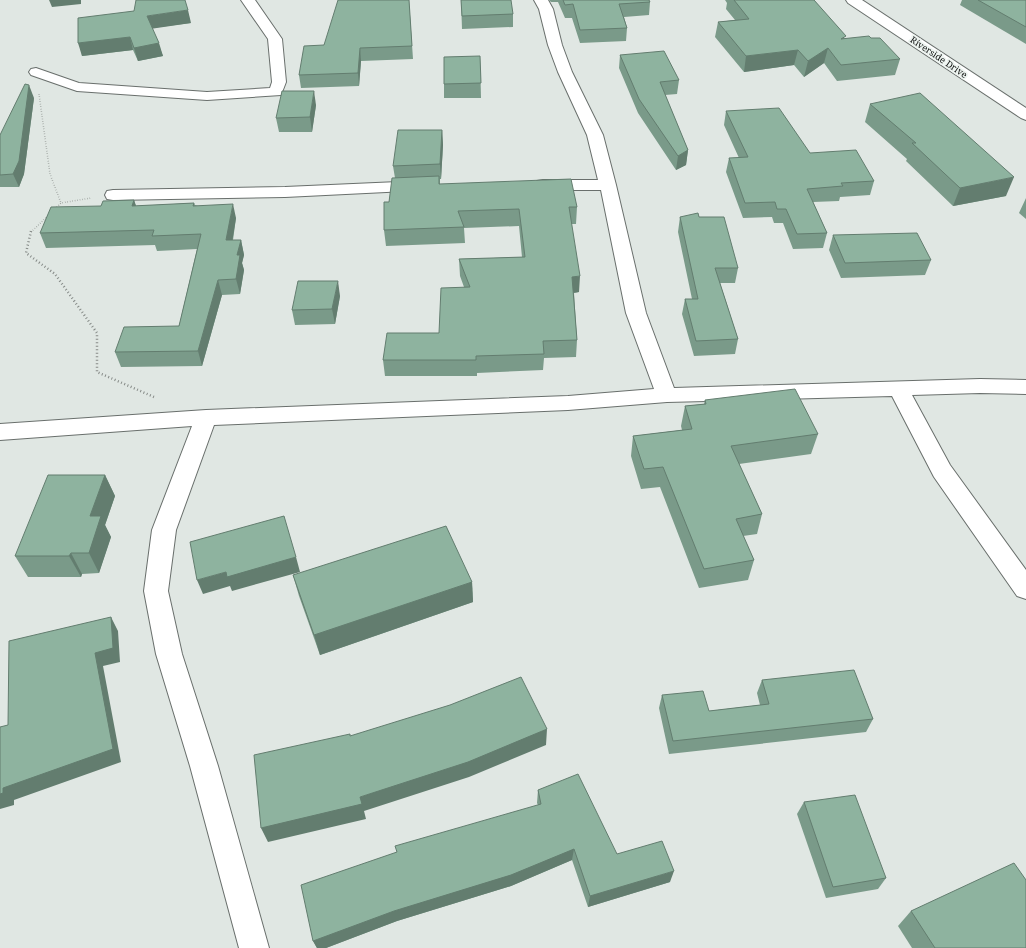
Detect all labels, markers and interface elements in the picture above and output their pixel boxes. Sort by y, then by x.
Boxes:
street label: Riverside Drive [908,33,970,81]

